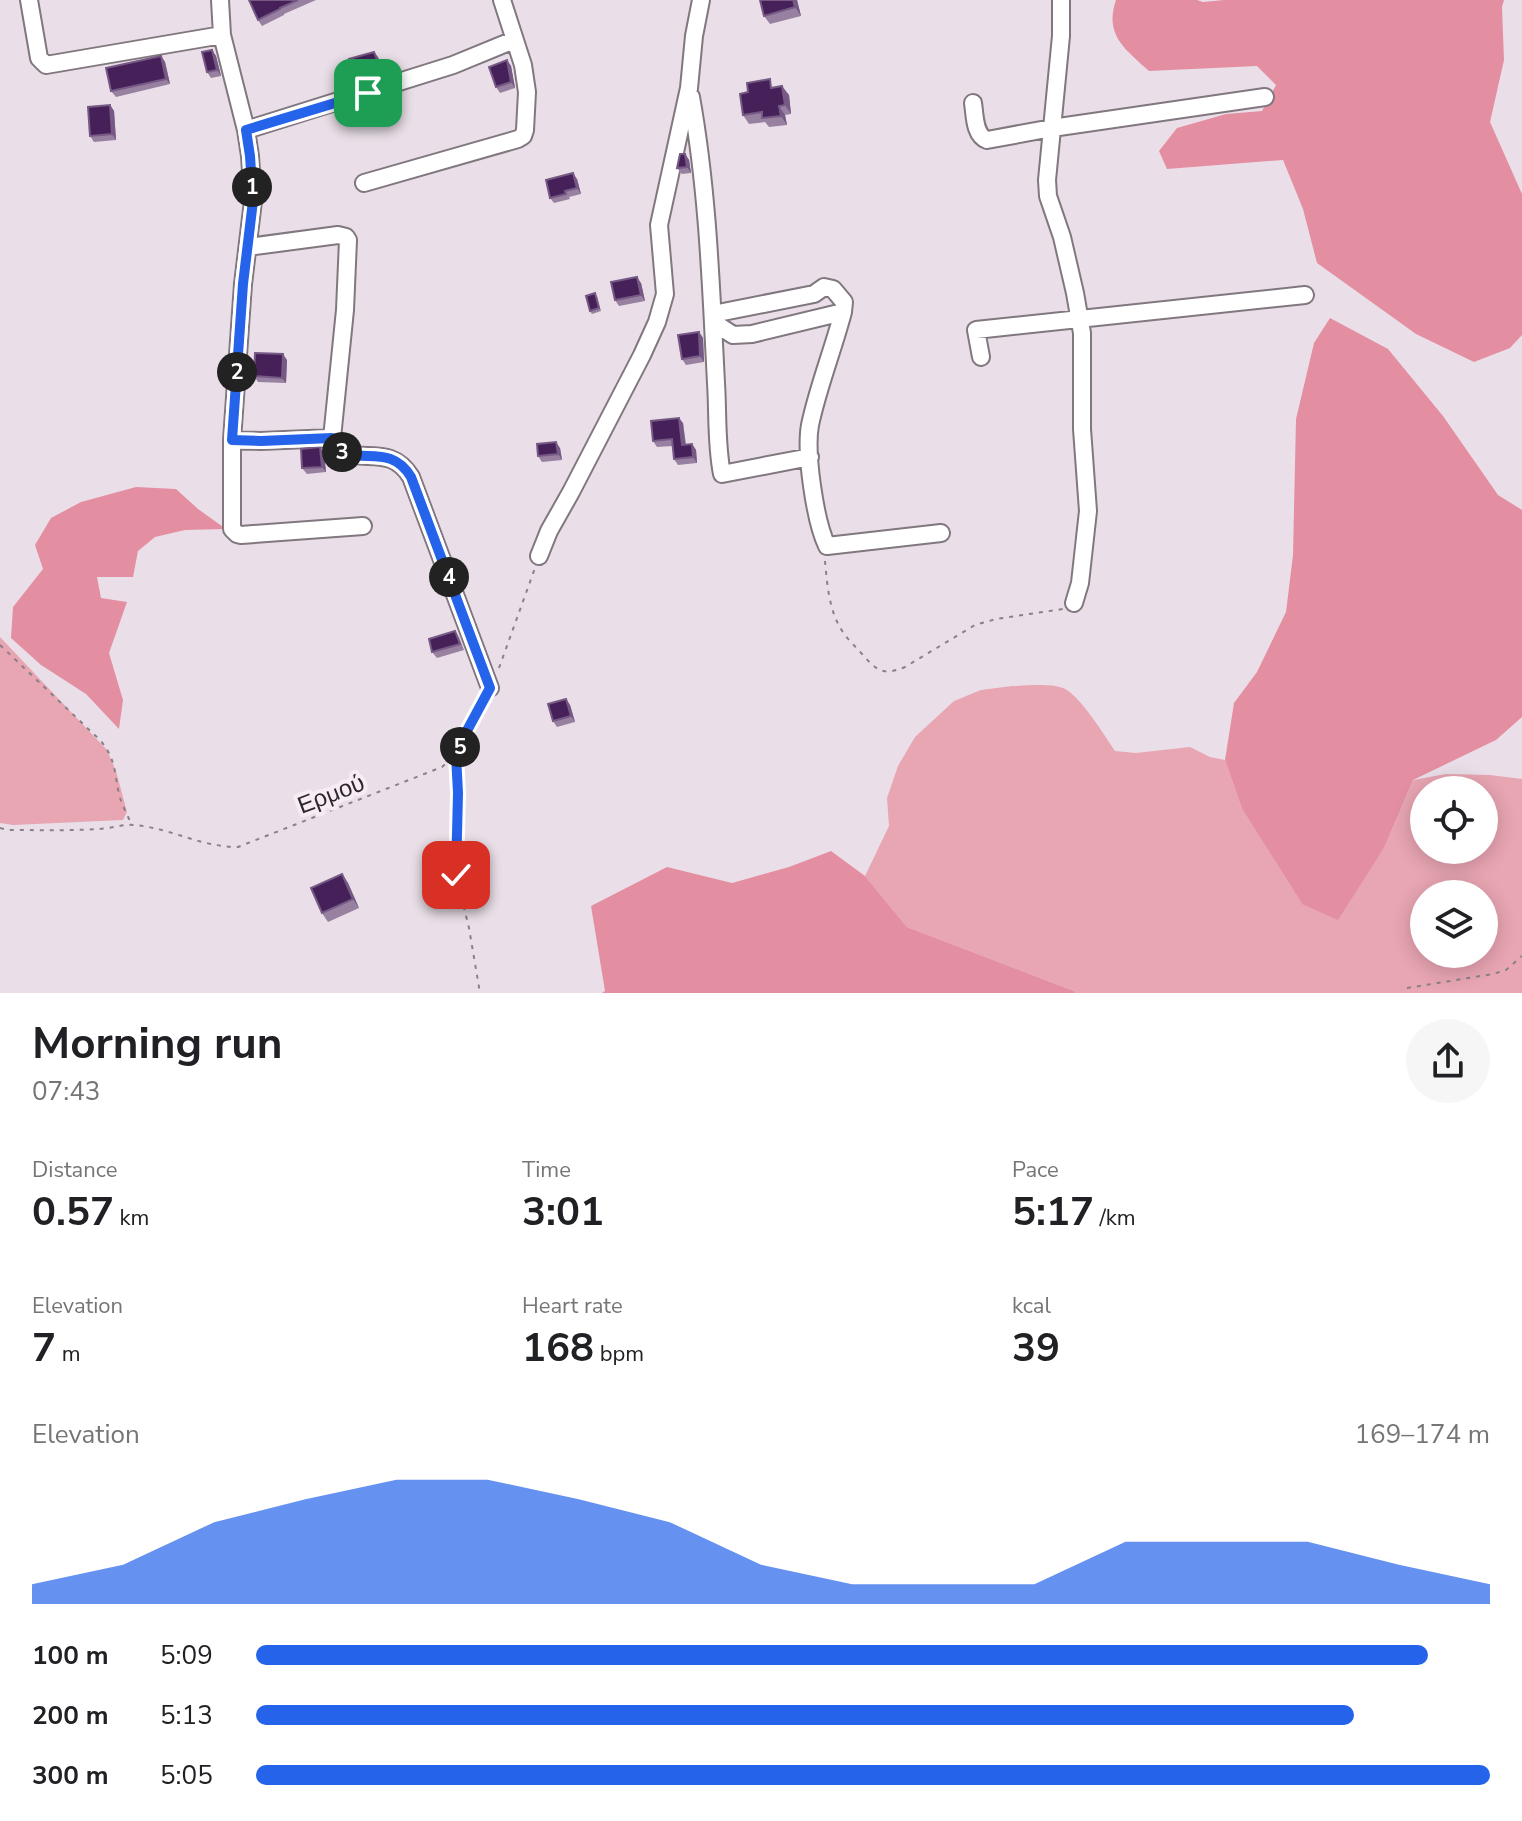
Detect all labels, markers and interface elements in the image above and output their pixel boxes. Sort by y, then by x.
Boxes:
pin [334,59,402,127]
icon: arrive [346,71,390,115]
pin: 1 [232,167,272,207]
text: 1 [245,172,259,202]
pin: 2 [217,352,257,392]
text: 2 [230,357,244,387]
pin: 3 [322,432,362,472]
text: 3 [335,437,349,467]
pin: 4 [429,557,469,597]
text: 4 [442,562,456,592]
pin: 5 [440,727,480,767]
text: 5 [453,732,467,762]
street label: Ερμού [293,767,369,821]
map controls [1410,776,1498,968]
button: locate [1410,776,1498,864]
pin [422,841,490,909]
icon: check [434,853,478,897]
button: layers [1410,880,1498,968]
text: Morning run [32,1014,282,1074]
button: share [1406,1019,1490,1103]
text: 07:43 [32,1074,100,1109]
text: Distance [32,1155,117,1185]
text: Time [522,1155,571,1185]
text: Pace [1012,1155,1059,1185]
text: 0.57 [32,1185,114,1239]
text: 3:01 [522,1185,604,1239]
text: 5:17 [1012,1185,1094,1239]
text: km [114,1203,149,1233]
text: /km [1094,1203,1136,1233]
text: Elevation [32,1291,123,1321]
text: Heart rate [522,1291,623,1321]
text: kcal [1012,1291,1051,1321]
text: 7 [32,1321,56,1375]
text: 168 [522,1321,594,1375]
text: 39 [1012,1321,1060,1375]
text: m [56,1339,81,1369]
text: bpm [594,1339,644,1369]
text: Elevation [32,1417,140,1452]
text: 169–174 m [1354,1417,1490,1452]
text: 100 m [32,1638,109,1673]
text: 5:09 [160,1638,213,1673]
text: 200 m [32,1698,109,1733]
text: 5:13 [160,1698,213,1733]
text: 300 m [32,1758,109,1793]
text: 5:05 [160,1758,213,1793]

